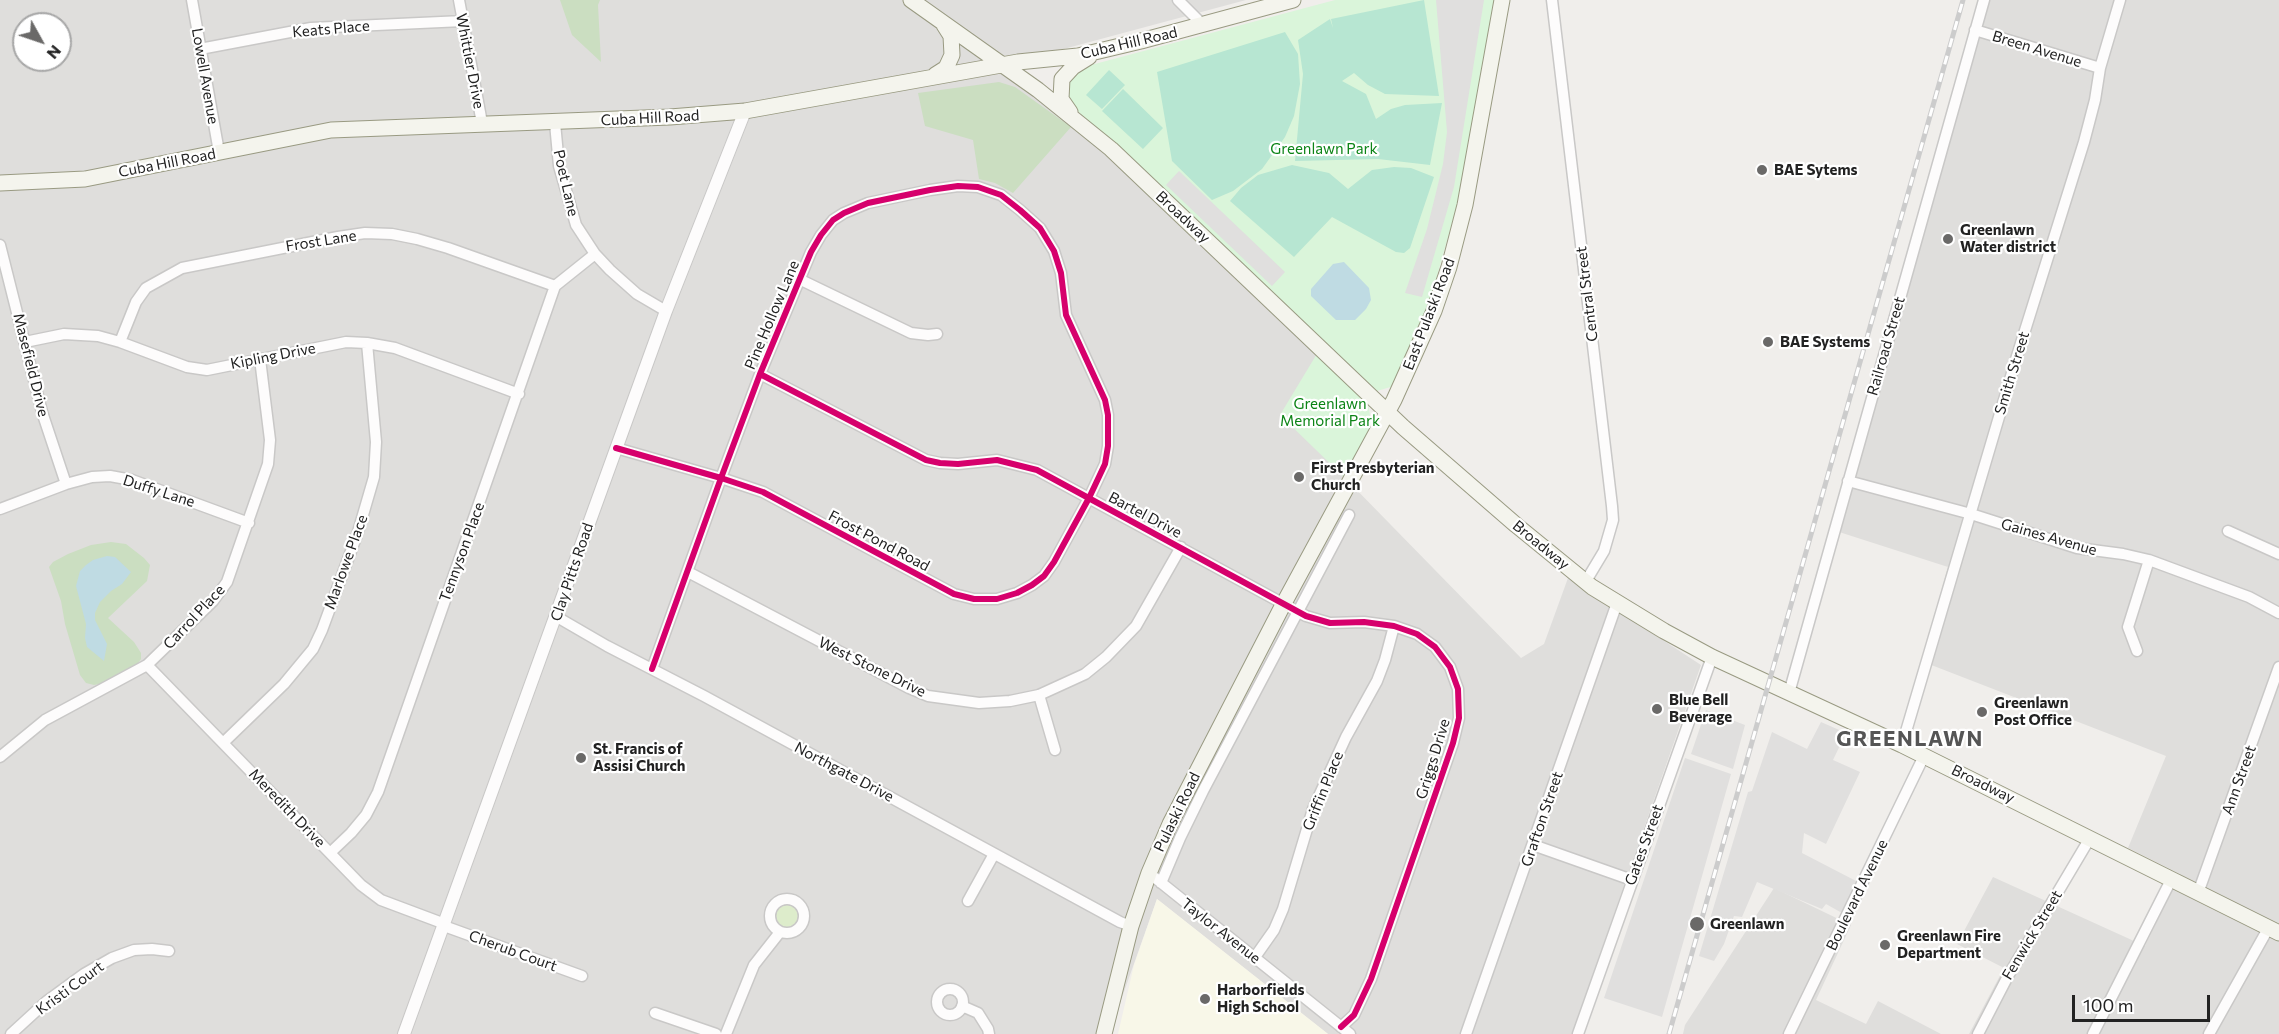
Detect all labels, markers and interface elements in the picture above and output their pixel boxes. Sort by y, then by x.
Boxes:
north arrow [12,12,72,72]
street label: Whittier Drive [452,12,488,110]
street label: Keats Place [292,17,370,41]
street label: Cuba Hill Road [1079,23,1179,63]
street label: Lowell Avenue [188,26,222,126]
street label: Breen Avenue [1990,27,2084,71]
text: N [44,42,66,63]
street label: Cuba Hill Road [600,106,700,130]
park label: Greenlawn Park [1270,140,1378,158]
street label: Cuba Hill Road [117,145,217,181]
street label: Poet Lane [550,148,582,218]
place label: BAE Sytems [1774,161,1858,179]
marker: BAE Sytems [1755,163,1769,177]
street label: Broadway [1152,187,1214,247]
place label: Greenlawn Water district [1960,221,2056,256]
street label: Frost Lane [284,227,358,255]
marker: Greenlawn Water district [1941,232,1955,246]
street label: Central Street [1572,245,1602,343]
street label: East Pulaski Road [1399,255,1459,373]
street label: Pine Hollow Lane [741,258,803,372]
street label: Railroad Street [1863,294,1909,398]
street label: Masefield Drive [9,311,53,419]
street label: Smith Street [1991,329,2033,417]
place label: BAE Systems [1780,333,1870,351]
marker: BAE Systems [1761,335,1775,349]
street label: Kipling Drive [229,339,317,373]
park label: Greenlawn Memorial Park [1280,395,1380,430]
place label: First Presbyterian Church [1311,459,1435,494]
marker: First Presbyterian Church [1292,470,1306,484]
street label: Duffy Lane [121,471,197,511]
street label: Bartel Drive [1105,488,1185,542]
street label: Tennyson Place [436,500,488,604]
street label: Frost Pond Road [825,507,933,575]
street label: Marlowe Place [321,512,371,612]
street label: Gaines Avenue [1999,515,2099,559]
street label: Broadway [1509,517,1573,573]
street label: Clay Pitts Road [547,521,597,623]
street label: Carrol Place [159,581,229,653]
street label: West Stone Drive [815,633,929,701]
place label: Blue Bell Beverage [1669,691,1732,726]
place label: Greenlawn Post Office [1994,694,2072,729]
marker: Blue Bell Beverage [1650,702,1664,716]
marker: Greenlawn Post Office [1975,705,1989,719]
street label: Griggs Drive [1412,717,1454,801]
district label: GREENLAWN [1836,726,1984,752]
street label: Northgate Drive [791,738,897,806]
place label: St. Francis of Assisi Church [593,740,685,775]
street label: Ann Street [2218,743,2260,817]
street label: Griffin Place [1299,749,1347,833]
marker: St. Francis of Assisi Church [574,751,588,765]
street label: Broadway [1948,761,2018,807]
street label: Meredith Drive [245,765,329,851]
street label: Pulaski Road [1150,769,1204,855]
street label: Grafton Street [1517,769,1567,869]
street label: Gates Street [1621,802,1667,888]
street label: Boulevard Avenue [1822,837,1892,953]
street label: Fenwick Street [1998,887,2066,983]
street label: Taylor Avenue [1178,895,1264,967]
marker: Greenlawn [1688,915,1706,933]
place label: Greenlawn [1710,915,1784,933]
street label: Cherub Court [466,927,560,975]
place label: Greenlawn Fire Department [1897,927,2001,962]
marker: Greenlawn Fire Department [1878,938,1892,952]
street label: Kristi Court [33,957,107,1019]
place label: Harborfields High School [1217,981,1304,1016]
scale bar [2075,983,2213,1021]
marker: Harborfields High School [1198,992,1212,1006]
text: 100 m [2083,994,2133,1016]

